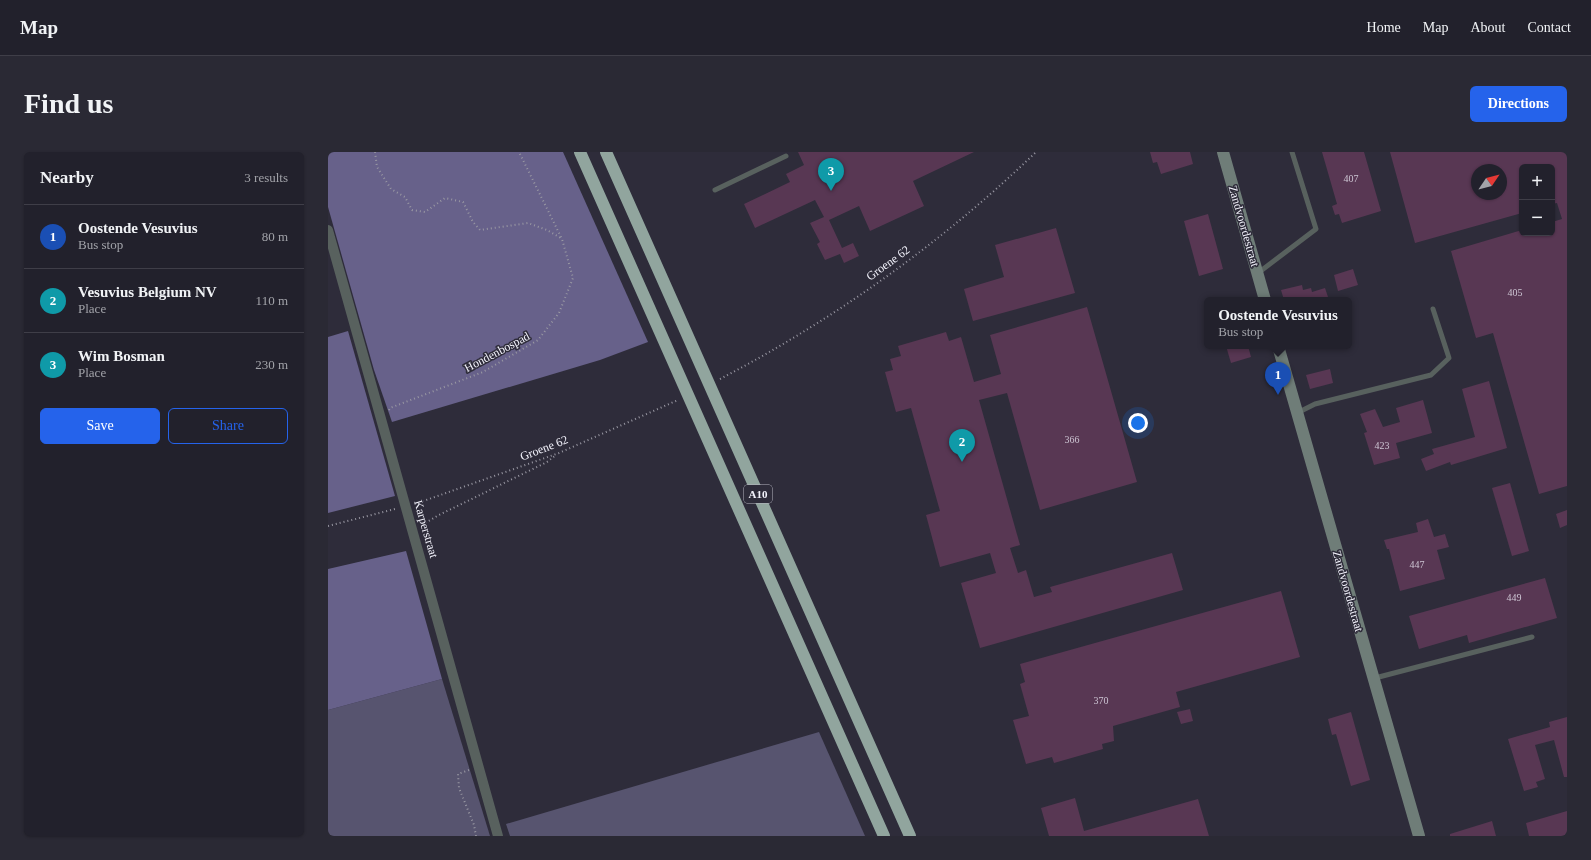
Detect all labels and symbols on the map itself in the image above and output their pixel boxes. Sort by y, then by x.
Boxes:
pin: 3 [818,158,844,191]
north arrow [1471,164,1507,200]
house number: 407 [1344,173,1359,184]
street label: Zandvoordestraat [1226,184,1262,269]
street label: Groene 62 [864,243,912,283]
house number: 405 [1508,287,1523,298]
street label: Hondenbospad [462,329,532,375]
pin: 1 [1265,362,1291,395]
your location [1128,413,1148,433]
pin: 2 [949,429,975,462]
street label: Groene 62 [518,432,570,464]
house number: 366 [1065,434,1080,445]
house number: 423 [1375,440,1390,451]
road number: A10 [744,485,772,503]
street label: Karperstraat [411,499,441,560]
street label: Zandvoordestraat [1330,549,1366,634]
house number: 447 [1410,559,1425,570]
house number: 449 [1507,592,1522,603]
house number: 370 [1094,695,1109,706]

